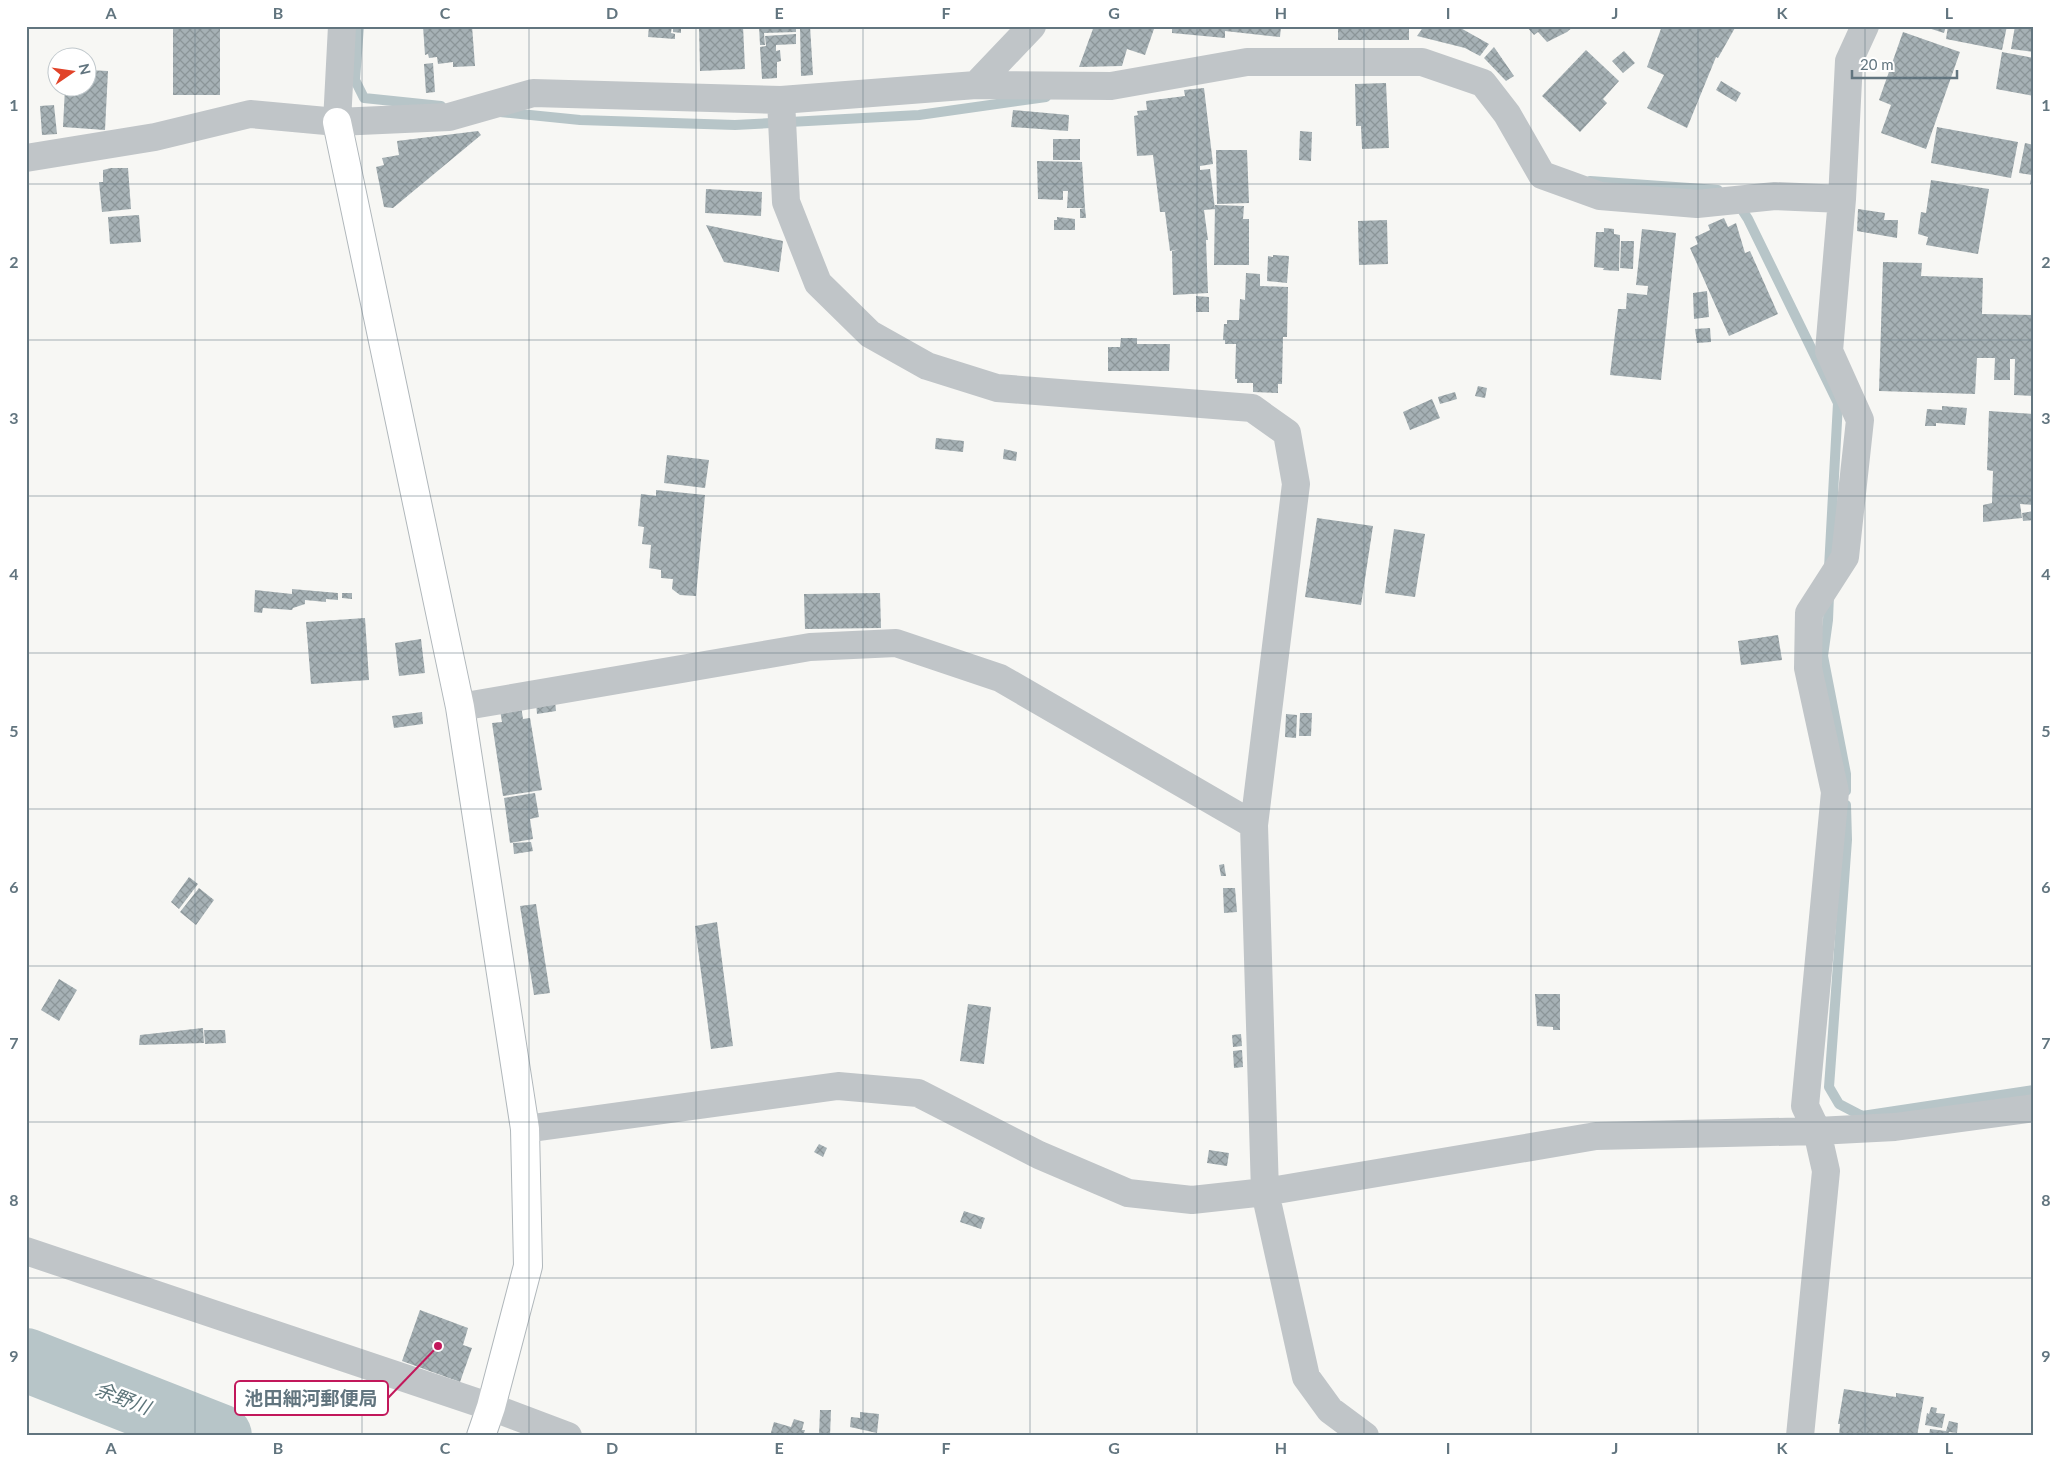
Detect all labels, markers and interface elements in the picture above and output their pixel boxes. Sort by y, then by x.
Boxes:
text: A [104,3,117,22]
text: B [273,3,283,22]
text: C [440,3,451,22]
text: D [606,3,618,22]
text: E [774,3,784,22]
text: F [941,3,951,22]
text: G [1108,3,1120,22]
text: H [1275,3,1287,22]
text: I [1446,3,1450,22]
text: J [1612,3,1618,22]
text: K [1777,3,1789,22]
text: L [1945,3,1954,22]
north arrow [48,48,98,98]
scale bar [1852,48,1958,80]
text: 20 m [1860,55,1894,73]
text: N [76,62,95,76]
text: 1 [9,95,19,114]
text: 1 [2041,95,2051,114]
text: 2 [9,252,19,271]
text: 2 [2041,252,2051,271]
text: 3 [9,408,19,427]
text: 3 [2041,408,2051,427]
text: 4 [9,564,19,583]
text: 4 [2041,564,2051,583]
text: 5 [9,721,19,740]
text: 5 [2041,721,2051,740]
text: 6 [9,877,19,896]
text: 6 [2041,877,2051,896]
text: 7 [9,1033,19,1052]
text: 7 [2041,1033,2051,1052]
text: 8 [9,1190,19,1209]
text: 8 [2041,1190,2051,1209]
text: 9 [9,1346,19,1365]
text: 9 [2041,1346,2051,1365]
water label: 余野川 [92,1377,156,1419]
callout: 池田細河郵便局 [235,1381,388,1415]
text: 池田細河郵便局 [244,1386,378,1409]
text: A [104,1438,117,1457]
text: B [273,1438,283,1457]
text: C [440,1438,451,1457]
text: D [606,1438,618,1457]
text: E [774,1438,784,1457]
text: F [941,1438,951,1457]
text: G [1108,1438,1120,1457]
text: H [1275,1438,1287,1457]
text: I [1446,1438,1450,1457]
text: J [1612,1438,1618,1457]
text: K [1777,1438,1789,1457]
text: L [1945,1438,1954,1457]

